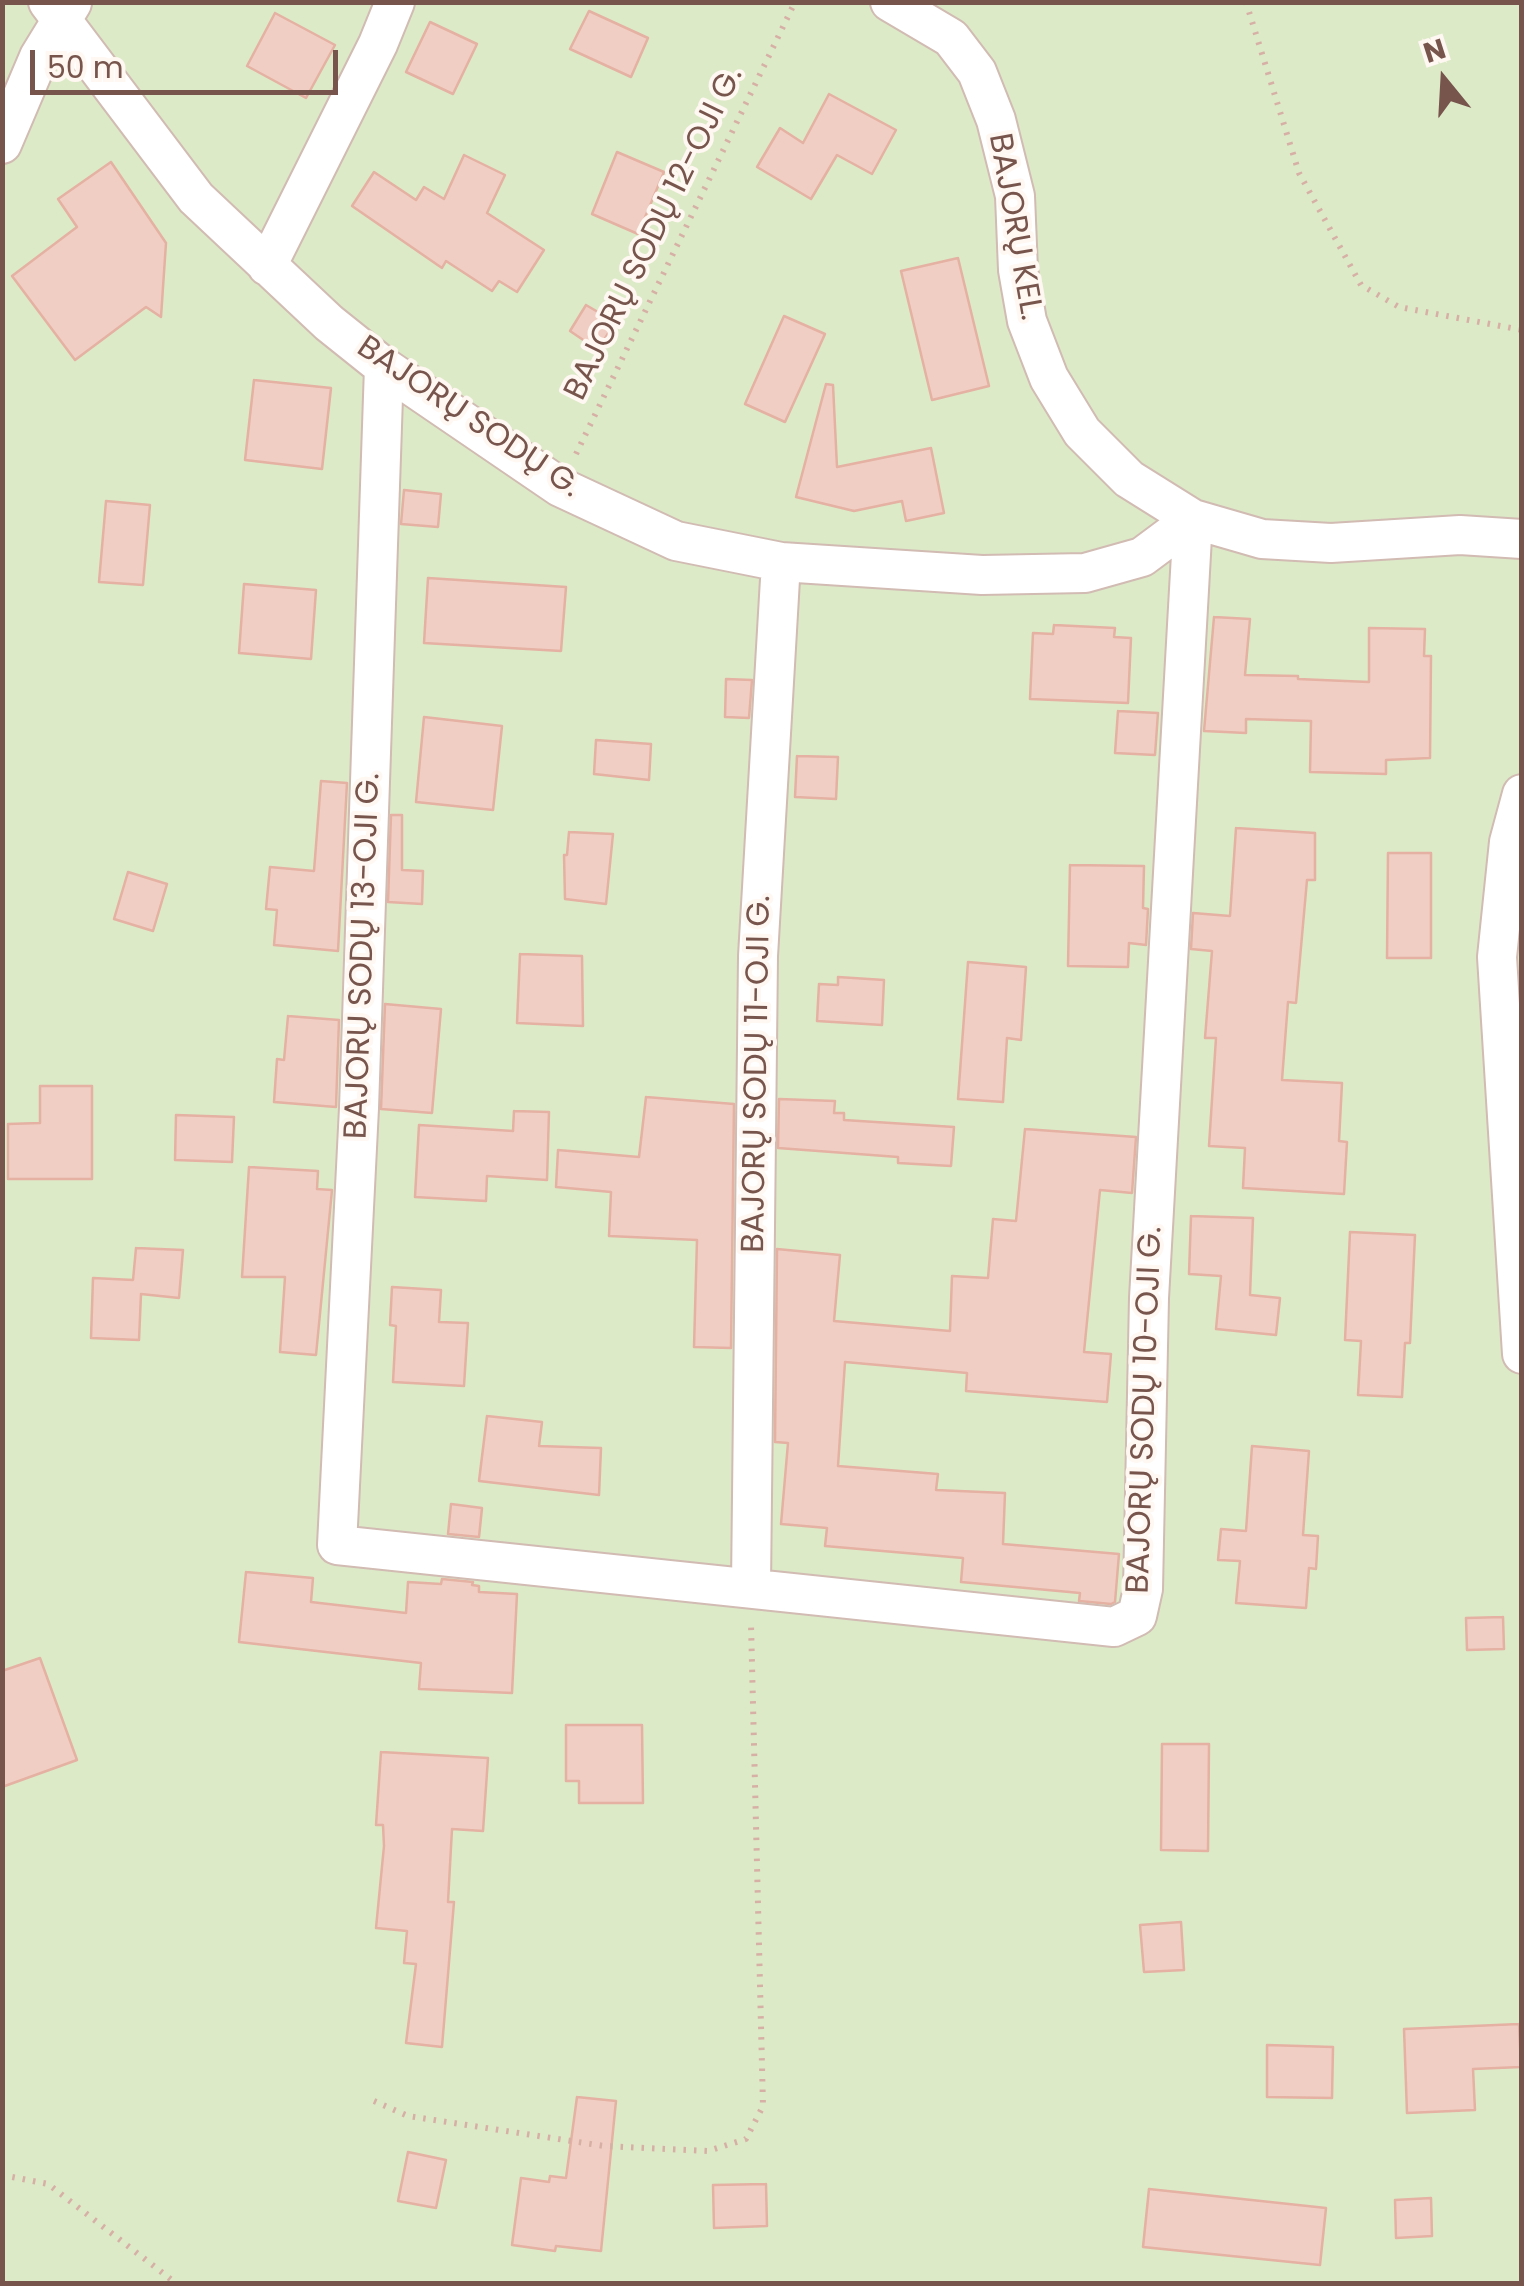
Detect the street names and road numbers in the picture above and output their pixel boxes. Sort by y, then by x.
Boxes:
street label: BAJORŲ SODŲ 12-OJI G. [558,61,752,407]
street label: BAJORŲ KEL. [979,131,1049,323]
street label: BAJORŲ SODŲ G. [349,329,587,507]
street label: BAJORŲ SODŲ 13-OJI G. [338,772,390,1140]
street label: BAJORŲ SODŲ 11-OJI G. [736,895,780,1253]
street label: BAJORŲ SODŲ 10-OJI G. [1120,1226,1172,1594]

